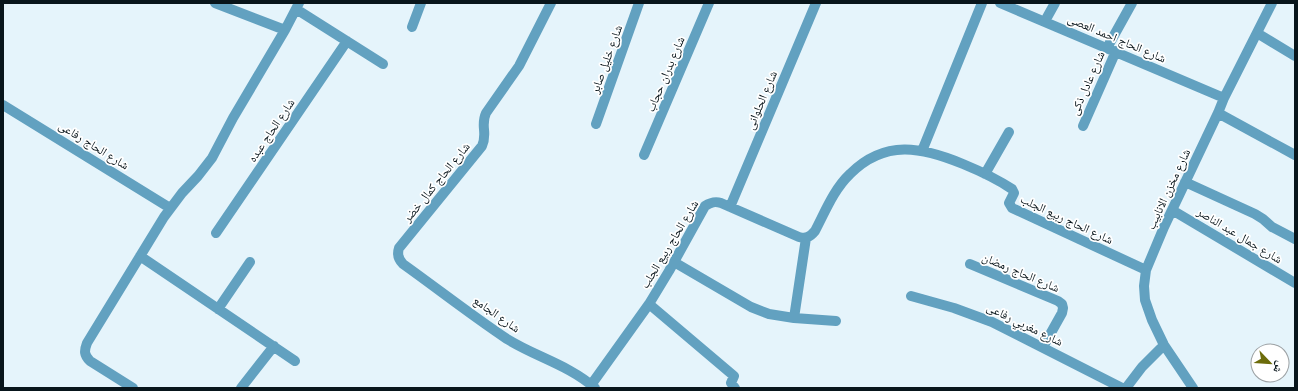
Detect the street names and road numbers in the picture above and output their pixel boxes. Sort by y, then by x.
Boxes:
street label: شارع الحاج احمد العصى [1065,11,1169,66]
street label: شارع خليل صابر [586,23,626,97]
street label: شارع بدران حجاب [642,34,689,114]
street label: شارع عادل ذكى [1066,49,1109,118]
street label: شارع الحلوانى [742,68,781,132]
street label: شارع الحاج عبده [244,95,299,165]
street label: شارع الحاج رفاعى [56,117,132,173]
street label: شارع الحاج كمال خضر [399,139,474,226]
street label: شارع مخزن الانابيب [1143,146,1194,232]
street label: شارع الحاج ربيع الجلب [1018,191,1116,248]
street label: شارع الحاج ربيع الجلب [637,197,702,291]
street label: شارع جمال عبد الناصر [1193,203,1285,267]
street label: شارع الحاج رمضان [980,249,1062,296]
street label: شارع الجامع [470,292,523,336]
street label: شارع مغربي رفاعى [983,299,1066,352]

